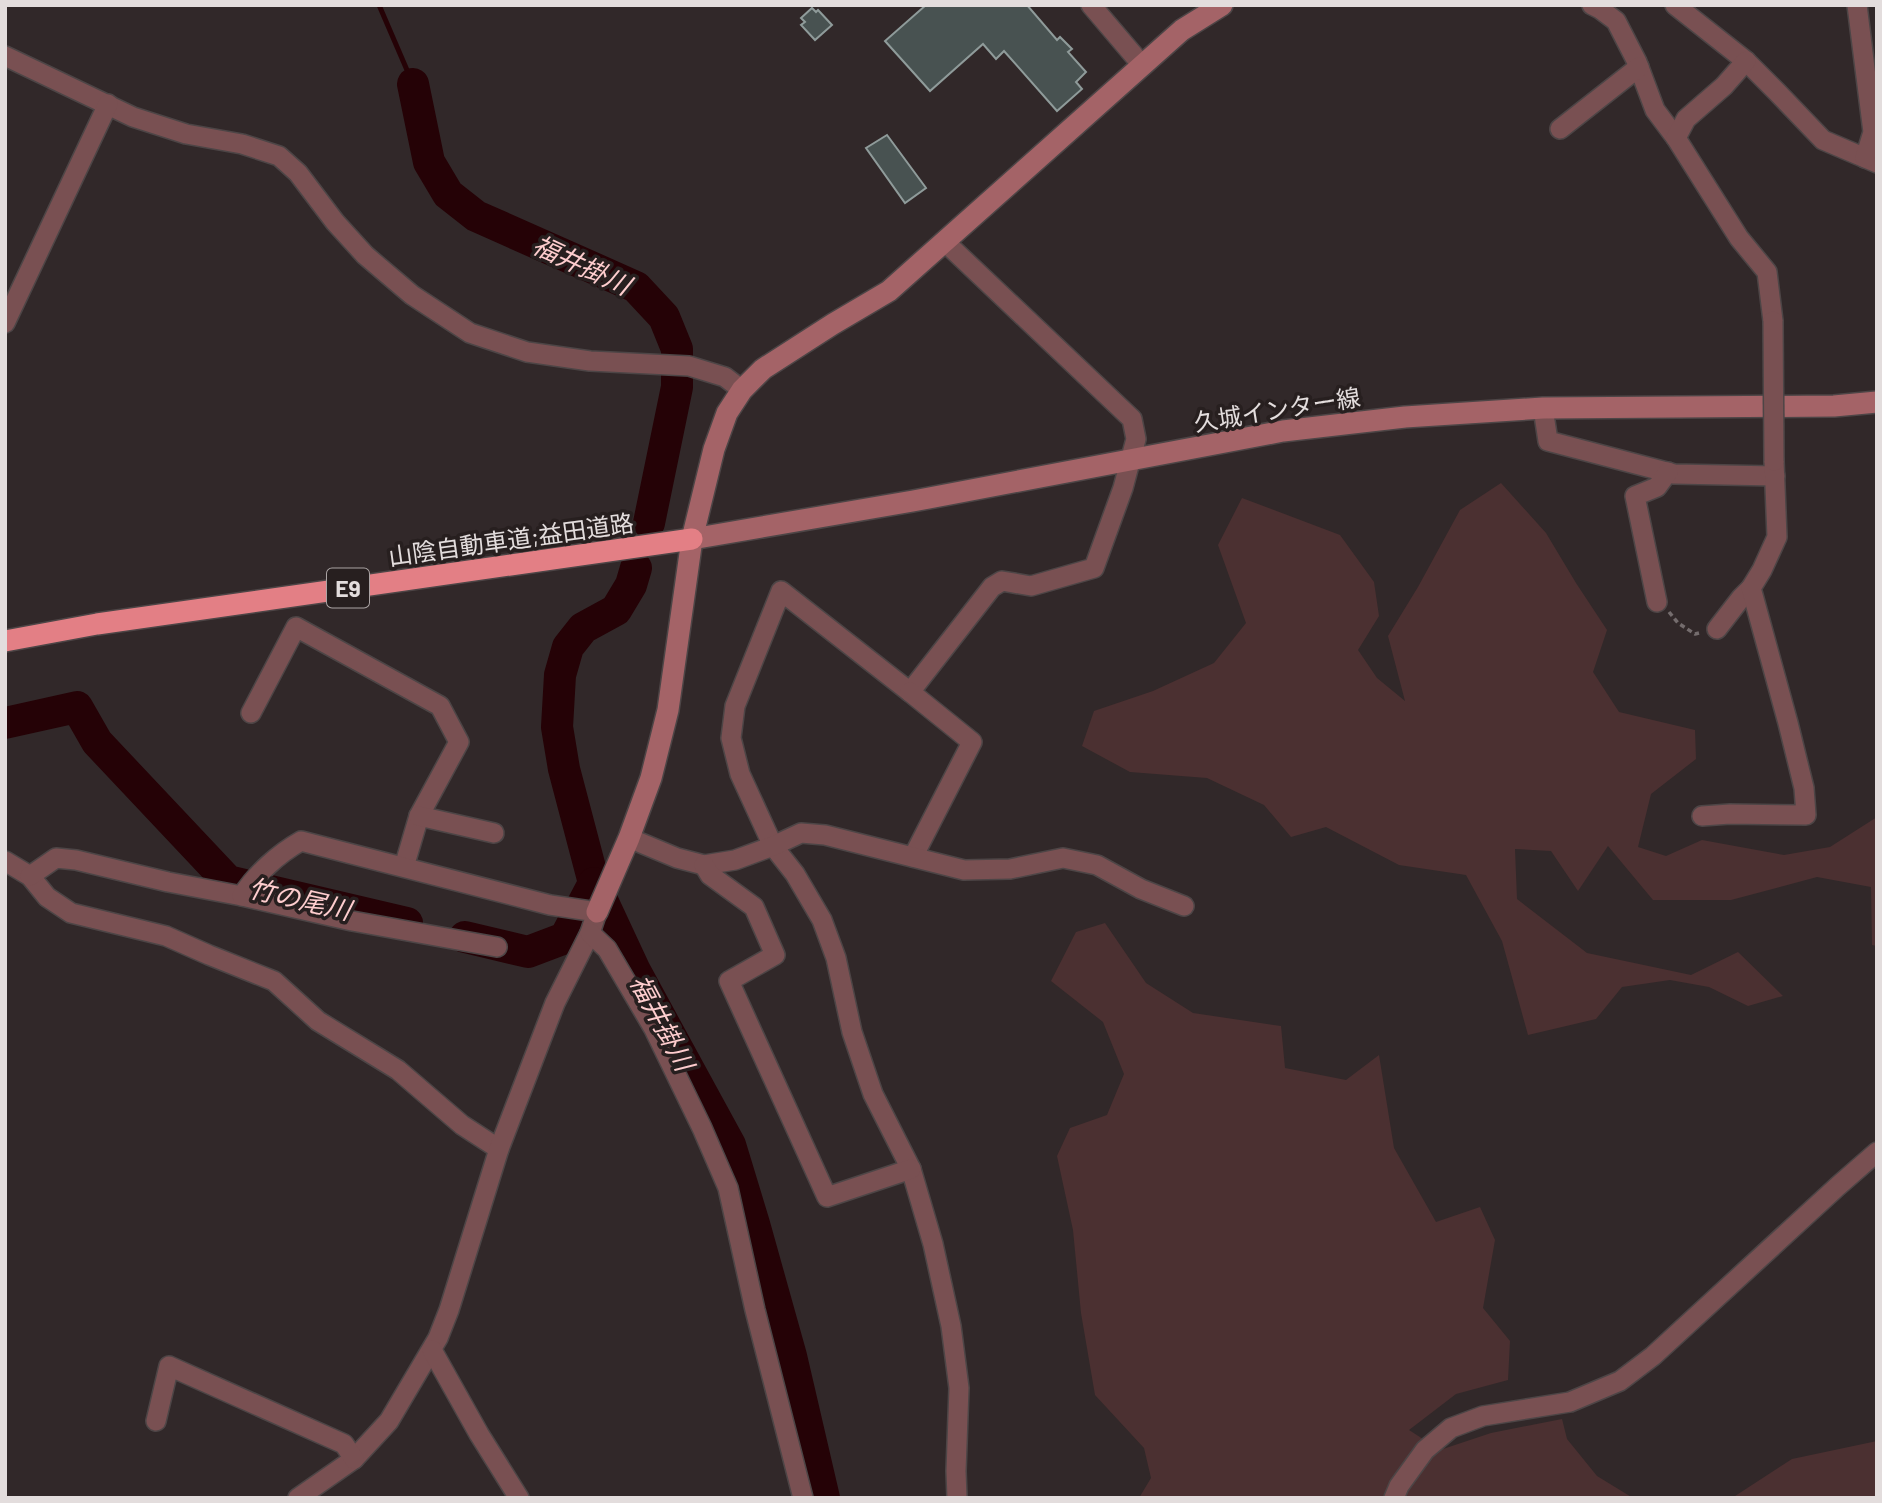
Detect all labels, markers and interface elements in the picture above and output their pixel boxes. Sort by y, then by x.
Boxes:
water label: 福井掛川 [528,228,638,301]
street label: 久城インター線 [1192,382,1362,436]
street label: 山陰自動車道;益田道路 [386,507,636,571]
road number: E9 [327,568,369,608]
water label: 竹の尾川 [246,871,357,925]
water label: 福井掛川 [625,969,703,1078]

